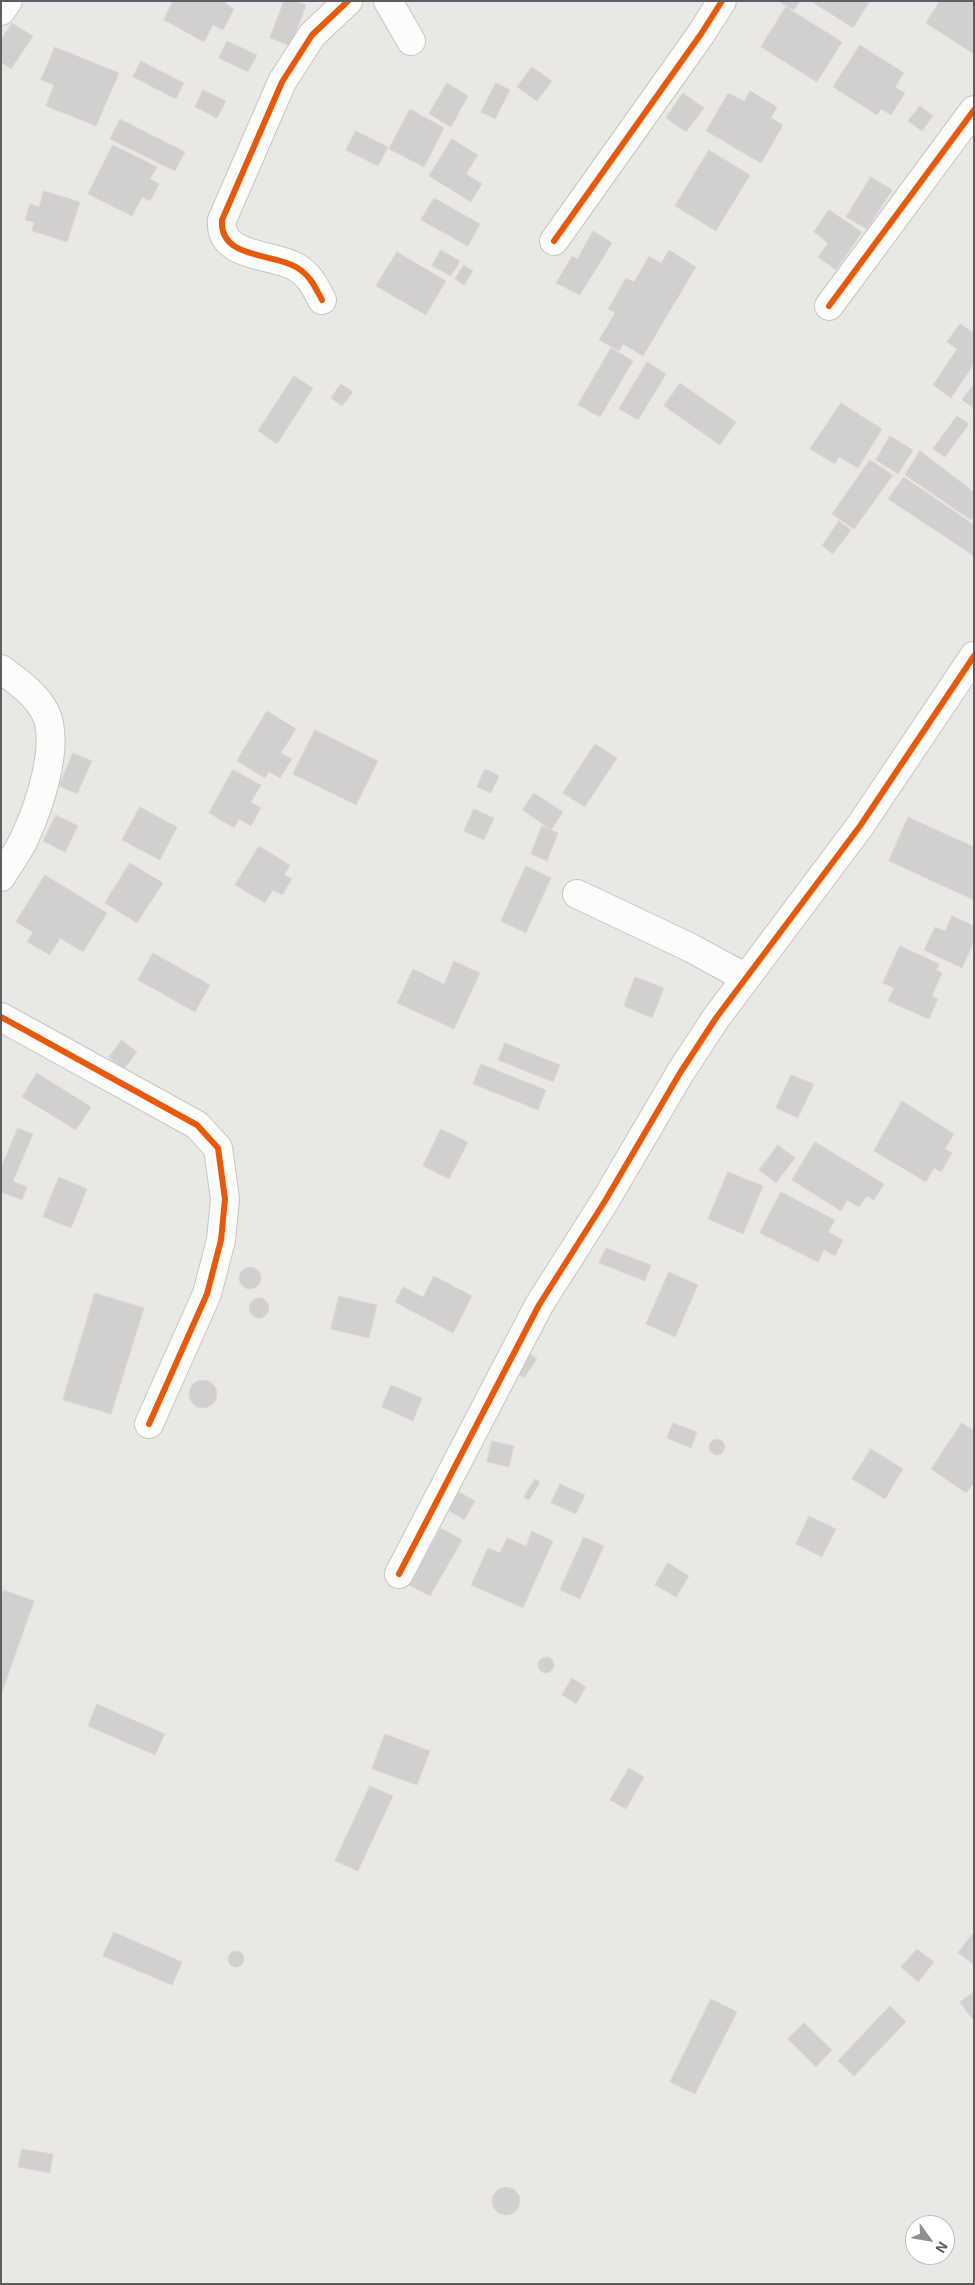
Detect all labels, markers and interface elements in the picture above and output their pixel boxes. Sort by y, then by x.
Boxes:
north arrow [905,2215,955,2265]
text: N [932,2239,952,2256]

